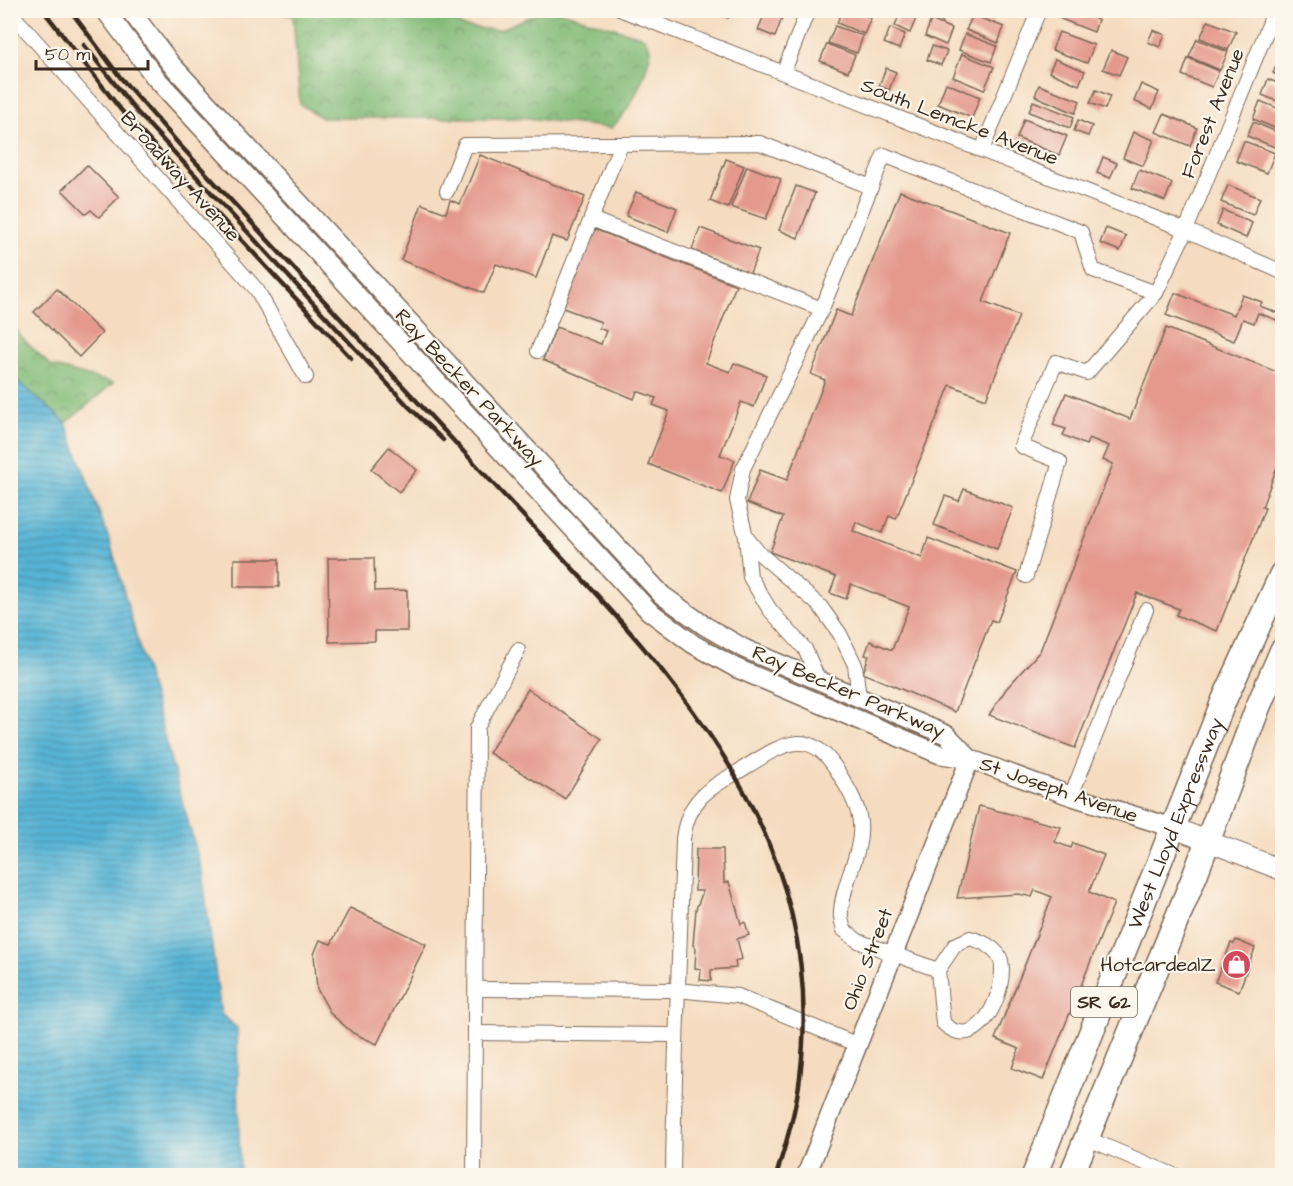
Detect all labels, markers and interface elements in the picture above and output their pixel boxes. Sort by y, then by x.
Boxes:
scale bar [36,33,148,71]
text: 50 m [45,42,90,67]
street label: Forest Avenue [1174,44,1252,183]
street label: South Lemcke Avenue [857,71,1062,173]
street label: Broadway Avenue [113,105,247,249]
street label: Ray Becker Parkway [388,302,550,474]
street label: Ray Becker Parkway [748,639,949,746]
street label: West Lloyd Expressway [1121,714,1231,933]
street label: St Joseph Avenue [976,750,1142,830]
street label: Ohio Street [836,904,900,1014]
shop icon: HotcardealZ [1221,948,1253,980]
place label: HotcardealZ [1101,951,1216,979]
road number: SR 62 [1071,987,1137,1017]

